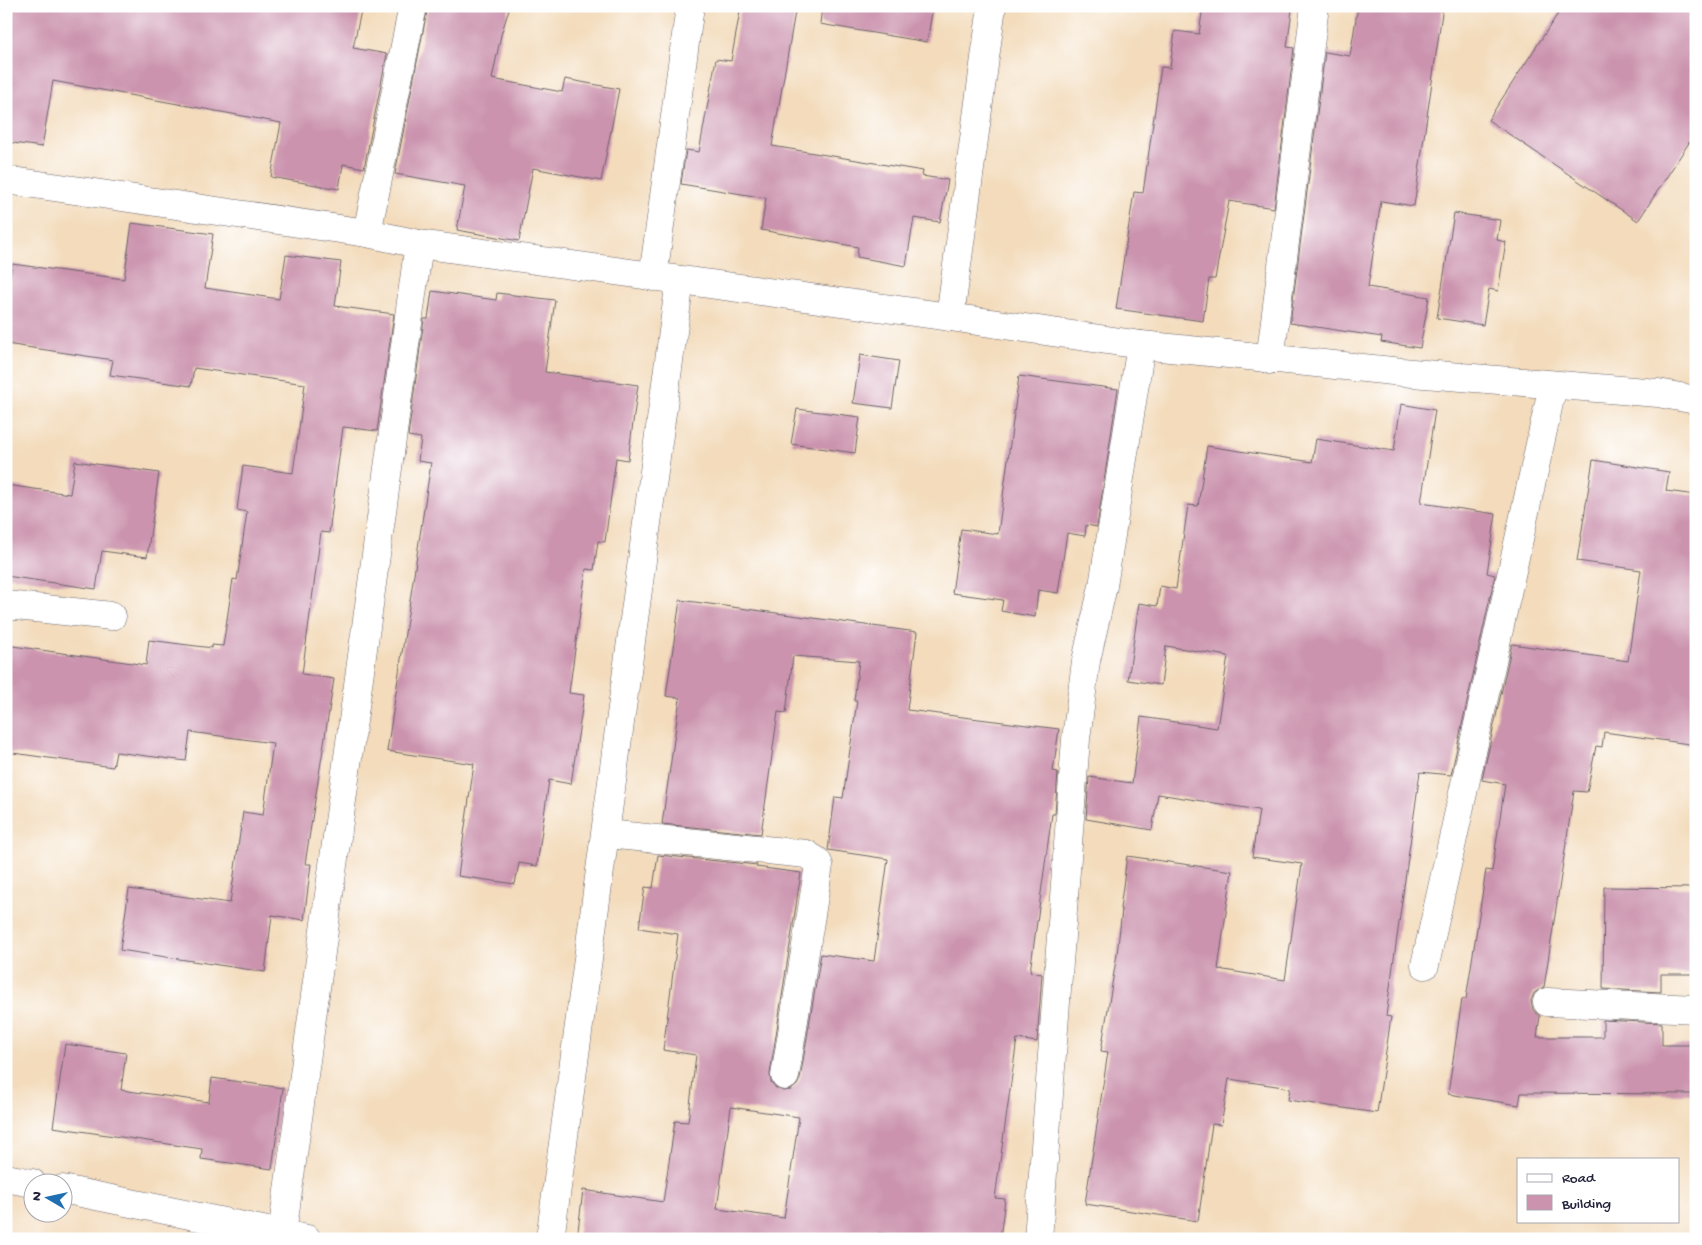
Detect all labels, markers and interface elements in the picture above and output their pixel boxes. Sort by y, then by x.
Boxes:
legend [1517,1158,1680,1222]
text: Road [1562,1170,1596,1188]
north arrow [22,1172,72,1222]
text: N [29,1191,47,1202]
text: Building [1561,1196,1611,1214]

